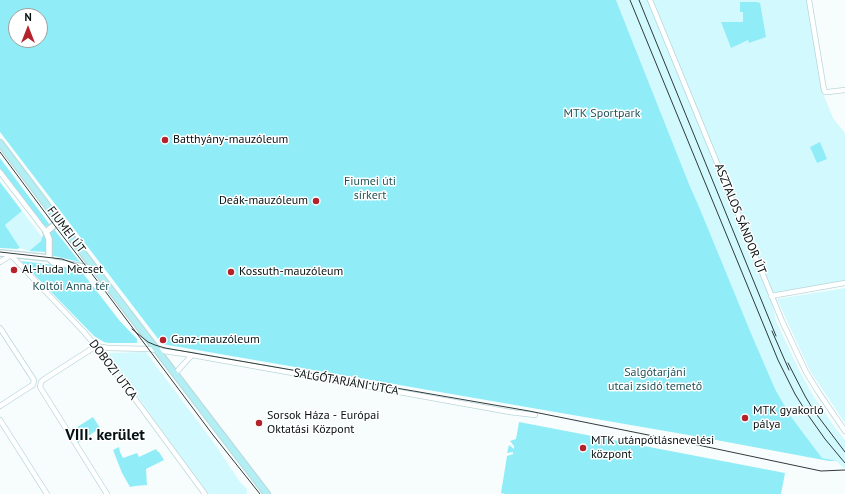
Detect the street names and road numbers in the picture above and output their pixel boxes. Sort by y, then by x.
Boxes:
street label: ASZTALOS SÁNDOR ÚT [711,162,769,276]
street label: FIUMEI ÚT [44,204,88,256]
street label: DOBOZI UTCA [86,337,140,403]
street label: SALGÓTARJÁNI UTCA [292,366,400,398]

